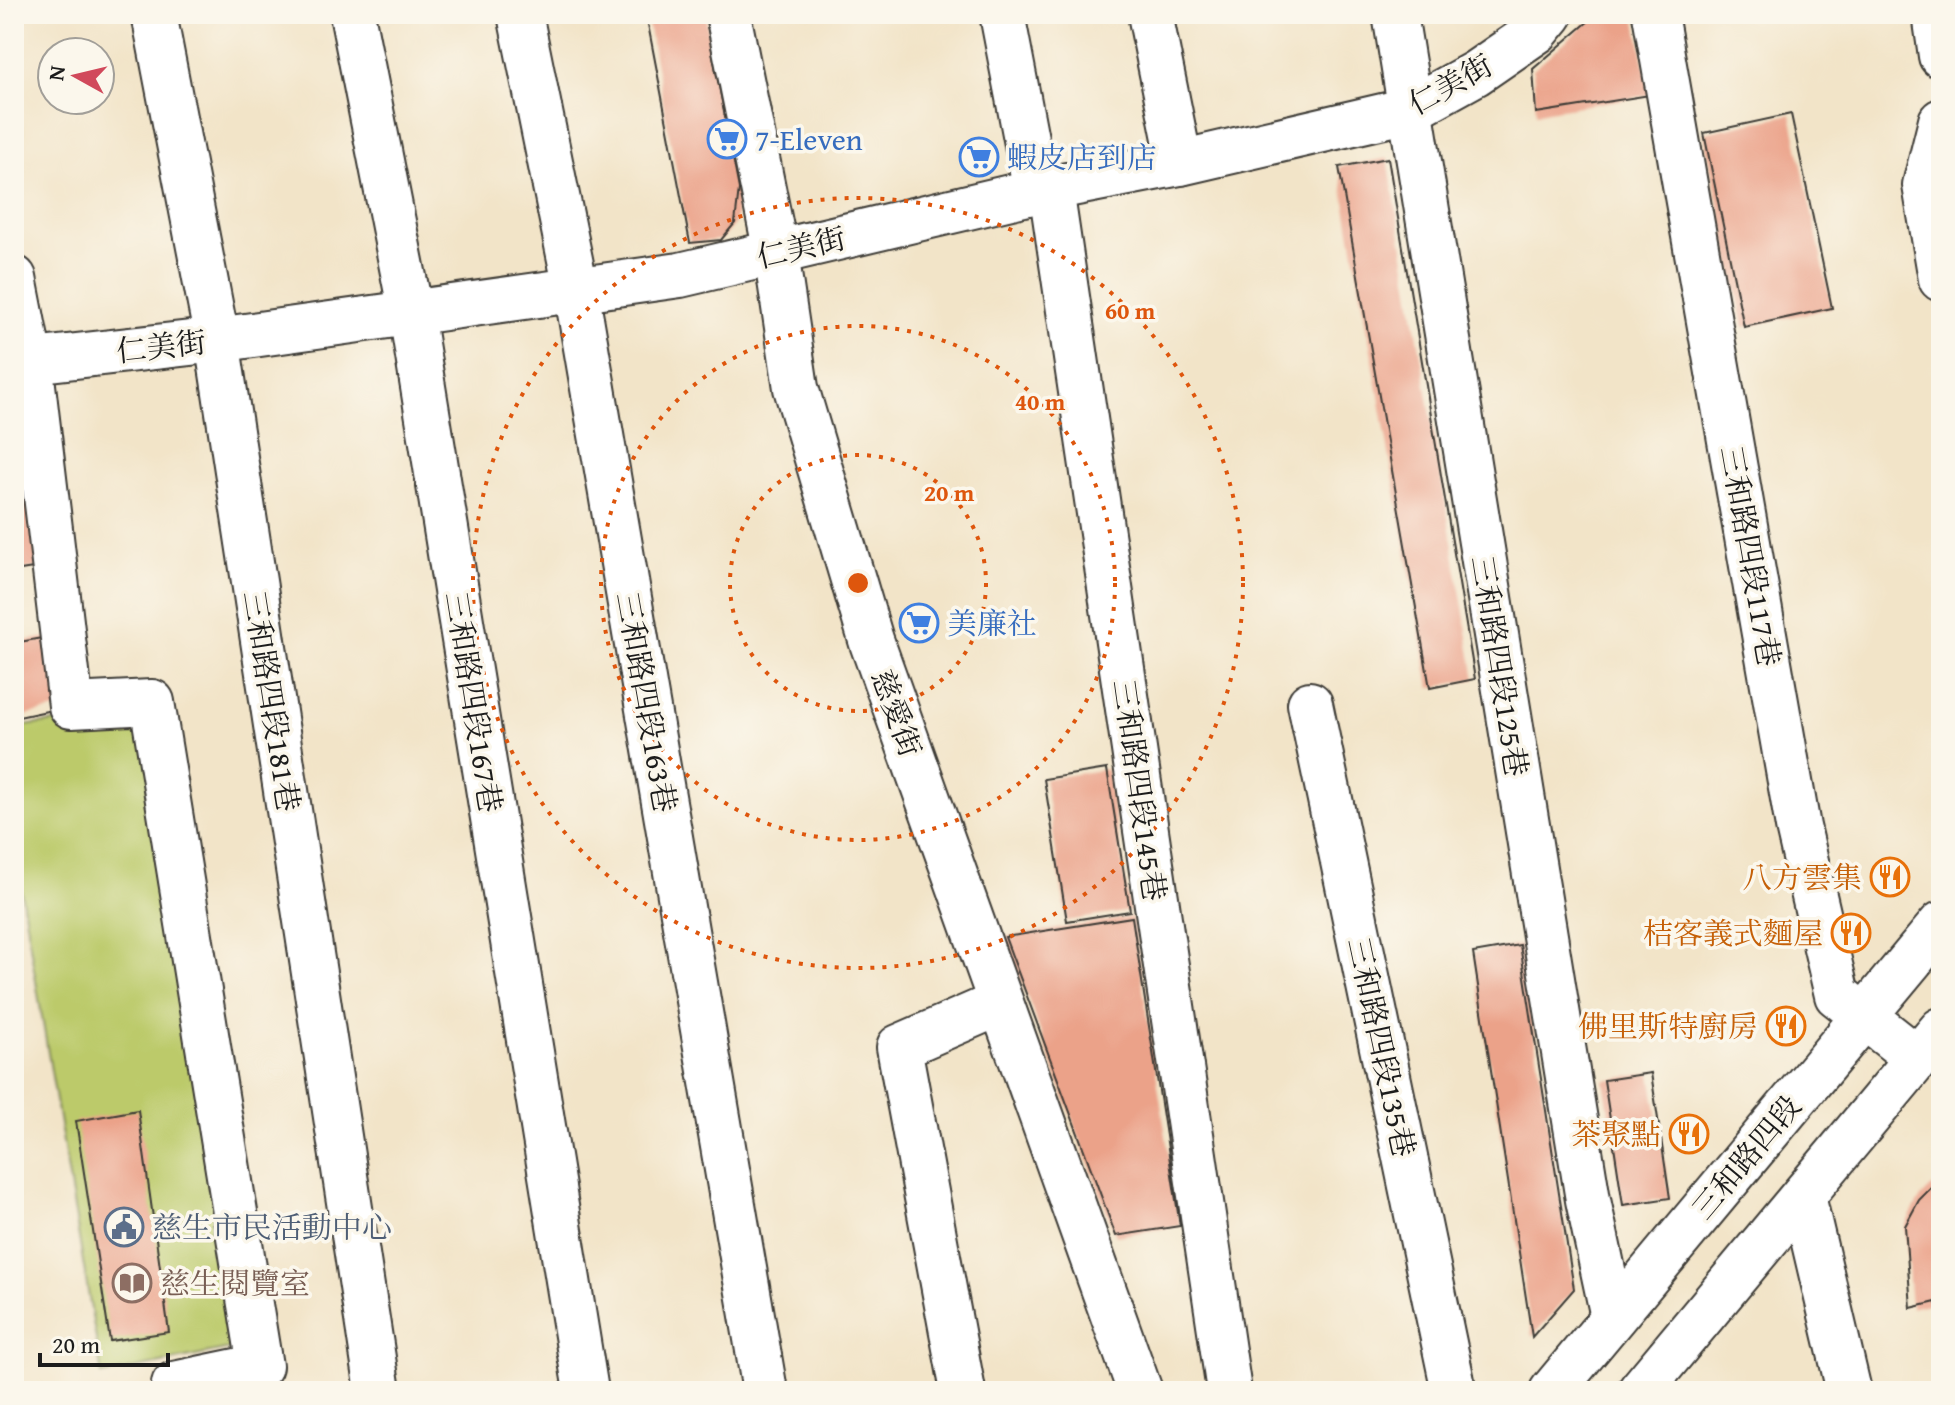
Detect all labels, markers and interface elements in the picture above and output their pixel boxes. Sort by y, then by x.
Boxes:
north arrow [36,36,116,116]
street label: 仁美街 [1400,43,1500,125]
text: N [39,63,73,83]
place label: 7-Eleven [755,117,863,161]
supermarket icon: 7-Eleven [706,118,748,160]
place label: 蝦皮店到店 [1007,135,1157,179]
supermarket icon: 蝦皮店到店 [958,136,1000,178]
street label: 仁美街 [752,215,850,279]
text: 60 m [1105,293,1156,328]
street label: 仁美街 [114,319,208,373]
text: 40 m [1015,384,1066,419]
street label: 三和路四段117巷 [1710,442,1792,670]
text: 20 m [924,475,975,510]
street label: 三和路四段125巷 [1461,552,1539,780]
centre of rings [844,569,872,597]
street label: 三和路四段181巷 [233,587,311,815]
street label: 三和路四段167巷 [435,588,513,816]
street label: 三和路四段163巷 [606,588,688,816]
place label: 美廉社 [947,601,1037,645]
supermarket icon: 美廉社 [898,602,940,644]
street label: 慈愛街 [861,663,933,763]
street label: 三和路四段145巷 [1103,676,1177,904]
place label: 八方雲集 [1742,855,1862,899]
restaurant icon: 八方雲集 [1869,856,1911,898]
place label: 桔客義式麵屋 [1643,911,1823,955]
restaurant icon: 桔客義式麵屋 [1830,912,1872,954]
street label: 三和路四段135巷 [1337,933,1427,1161]
place label: 佛里斯特廚房 [1578,1004,1758,1048]
restaurant icon: 佛里斯特廚房 [1765,1005,1807,1047]
street label: 三和路四段 [1681,1085,1811,1229]
place label: 茶聚點 [1571,1112,1661,1156]
restaurant icon: 茶聚點 [1668,1113,1710,1155]
place label: 慈生市民活動中心 [152,1205,392,1249]
public building icon: 慈生市民活動中心 [103,1206,145,1248]
place label: 慈生閱覽室 [160,1261,310,1305]
library icon: 慈生閱覽室 [111,1262,153,1304]
scale bar [40,1317,168,1367]
text: 20 m [52,1327,100,1362]

